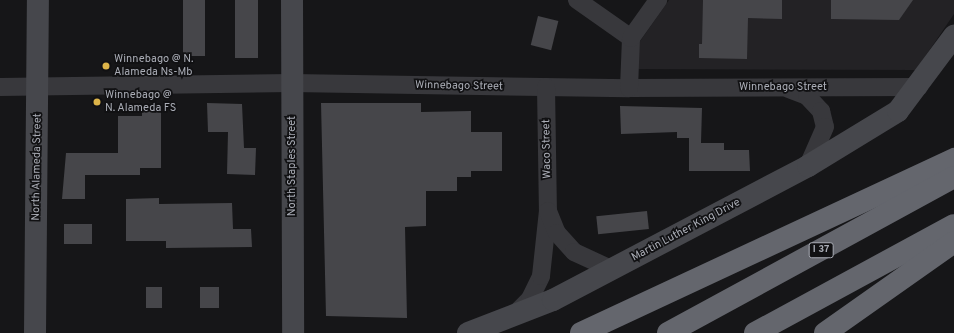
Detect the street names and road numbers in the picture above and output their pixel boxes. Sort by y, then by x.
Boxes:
street label: Winnebago Street [415,79,503,93]
street label: Winnebago Street [739,80,827,94]
street label: North Alameda Street [29,113,45,221]
street label: North Staples Street [285,116,299,216]
street label: Waco Street [540,119,554,179]
street label: Martin Luther King Drive [629,196,743,264]
road number: I 37 [808,242,834,258]

